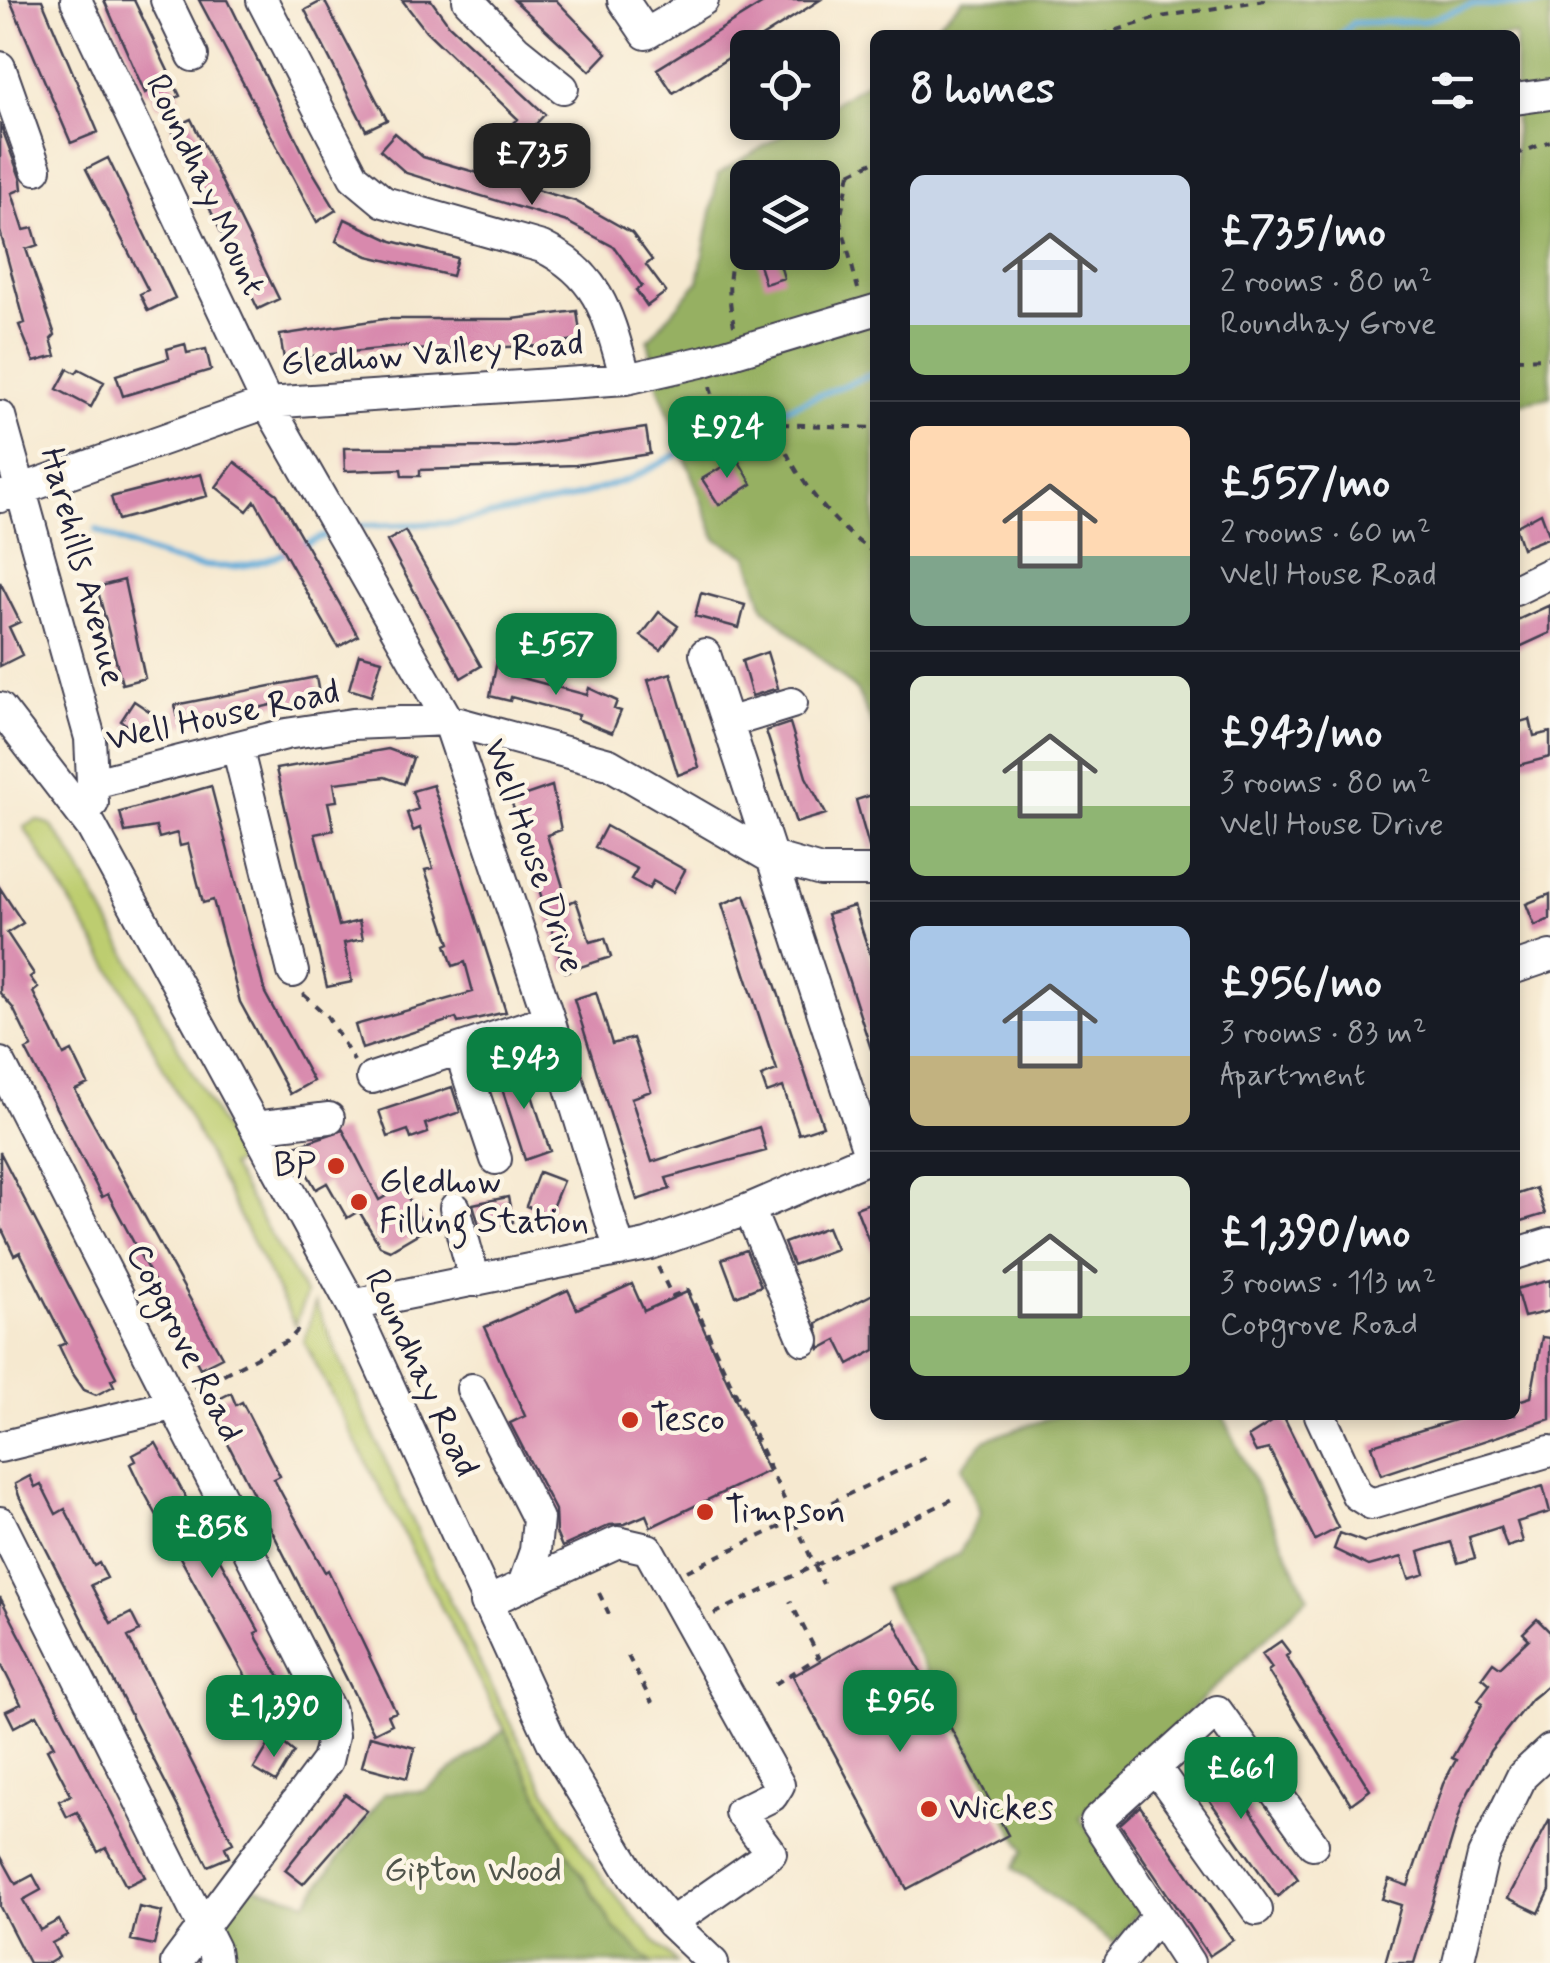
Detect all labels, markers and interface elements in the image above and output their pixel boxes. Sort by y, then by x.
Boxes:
map controls [730,30,840,270]
button: locate [730,30,840,140]
text: 8 homes [910,63,1055,118]
icon: filters [1425,63,1480,118]
street label: Roundhay Mount [134,67,276,303]
pin: £735 [473,123,591,208]
text: £735 [495,134,569,176]
button: layers [730,160,840,270]
text: £735/mo [1220,206,1386,261]
icon: home [990,215,1110,335]
text: 2 rooms · 80 m² [1220,261,1433,303]
text: Roundhay Grove [1220,303,1436,345]
street label: Gledhow Valley Road [279,320,585,388]
pin: £924 [668,396,786,481]
text: £924 [690,407,764,449]
street label: Harehills Avenue [28,443,136,691]
text: £557/mo [1220,457,1390,512]
icon: home [990,466,1110,586]
text: 2 rooms · 60 m² [1220,512,1431,554]
text: Well House Road [1220,554,1437,596]
pin: £557 [497,613,615,698]
text: £557 [518,624,594,666]
street label: Well House Road [102,669,344,763]
text: £943/mo [1220,707,1382,762]
icon: home [990,716,1110,836]
street label: Well House Drive [471,733,595,979]
text: 3 rooms · 80 m² [1220,762,1431,804]
text: Well House Drive [1220,804,1444,846]
text: £956/mo [1220,957,1382,1012]
icon: home [990,966,1110,1086]
text: 3 rooms · 83 m² [1220,1012,1427,1054]
pin: £943 [465,1027,583,1112]
text: £943 [489,1038,559,1080]
text: Apartment [1220,1054,1365,1096]
place label: BP [274,1143,316,1189]
marker: BP [325,1155,347,1177]
place label: Gledhow Filling Station [379,1159,589,1249]
marker: Gledhow Filling Station [348,1191,370,1213]
text: £1,390/mo [1220,1207,1410,1262]
icon: home [990,1216,1110,1336]
street label: Copgrove Road [112,1236,254,1451]
street label: Roundhay Road [353,1262,489,1484]
text: 3 rooms · 113 m² [1220,1262,1436,1304]
text: Copgrove Road [1220,1304,1418,1346]
place label: Tesco [650,1397,725,1443]
marker: Tesco [619,1409,641,1431]
place label: Timpson [725,1489,846,1535]
pin: £858 [153,1496,271,1581]
marker: Timpson [694,1501,716,1523]
text: £858 [175,1507,249,1549]
pin: £956 [841,1670,959,1755]
pin: £1,390 [193,1675,355,1760]
text: £956 [865,1681,935,1723]
text: £1,390 [228,1686,320,1728]
pin: £661 [1182,1737,1300,1822]
text: £661 [1206,1748,1276,1790]
place label: Wickes [949,1786,1053,1832]
marker: Wickes [918,1798,940,1820]
park label: Gipton Wood [384,1848,562,1894]

